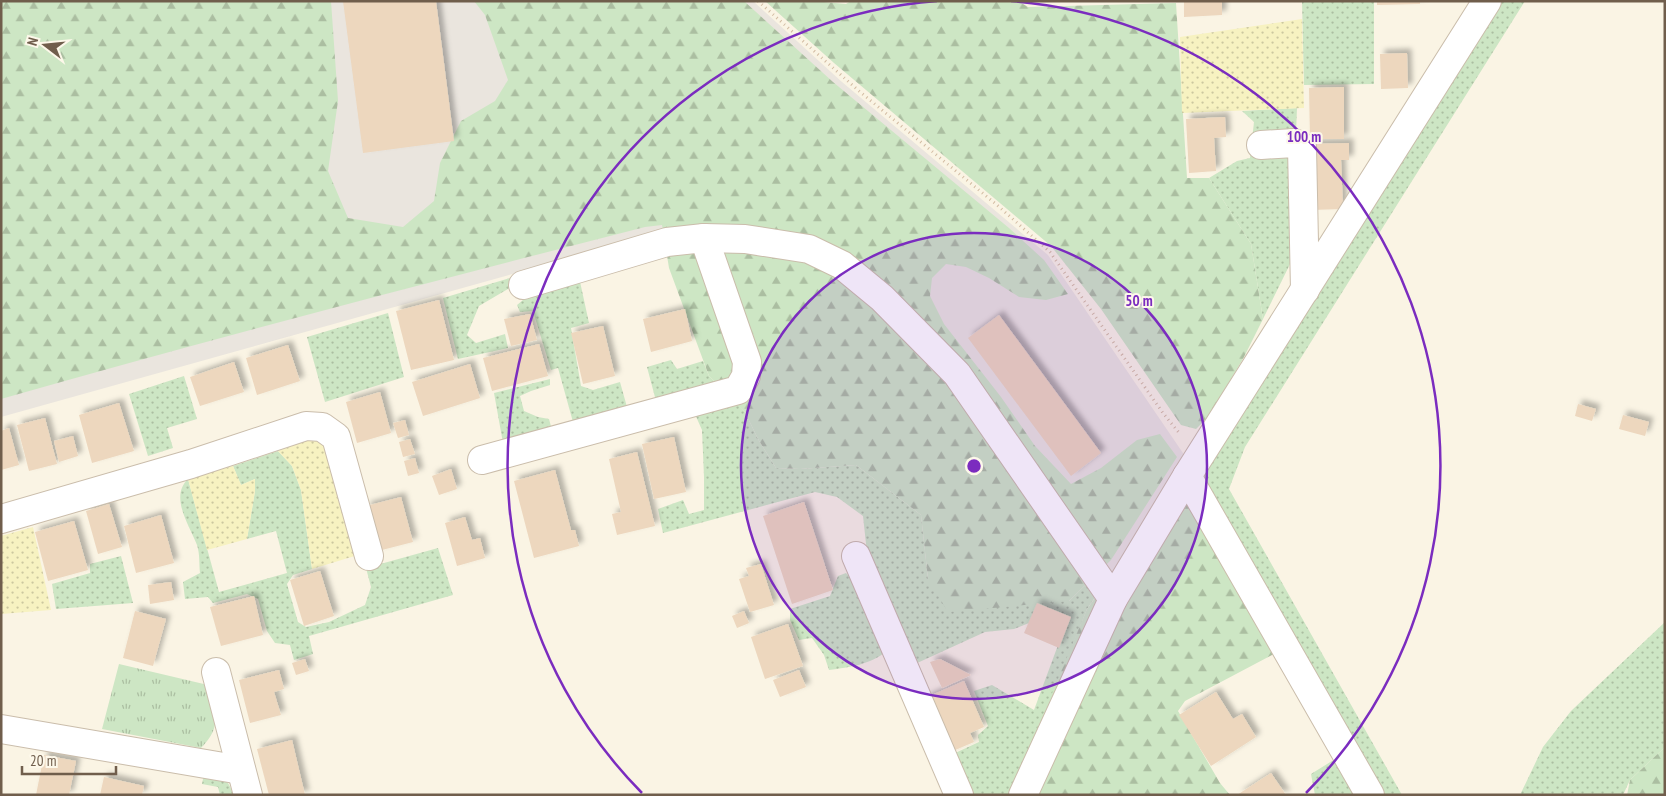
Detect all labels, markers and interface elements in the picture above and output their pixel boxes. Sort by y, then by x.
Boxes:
north arrow [20,20,70,70]
text: N [23,35,42,48]
text: 100 m [1287,127,1321,146]
text: 50 m [1125,291,1153,310]
centre of rings [965,457,983,475]
scale bar [22,744,116,776]
text: 20 m [30,751,56,770]

